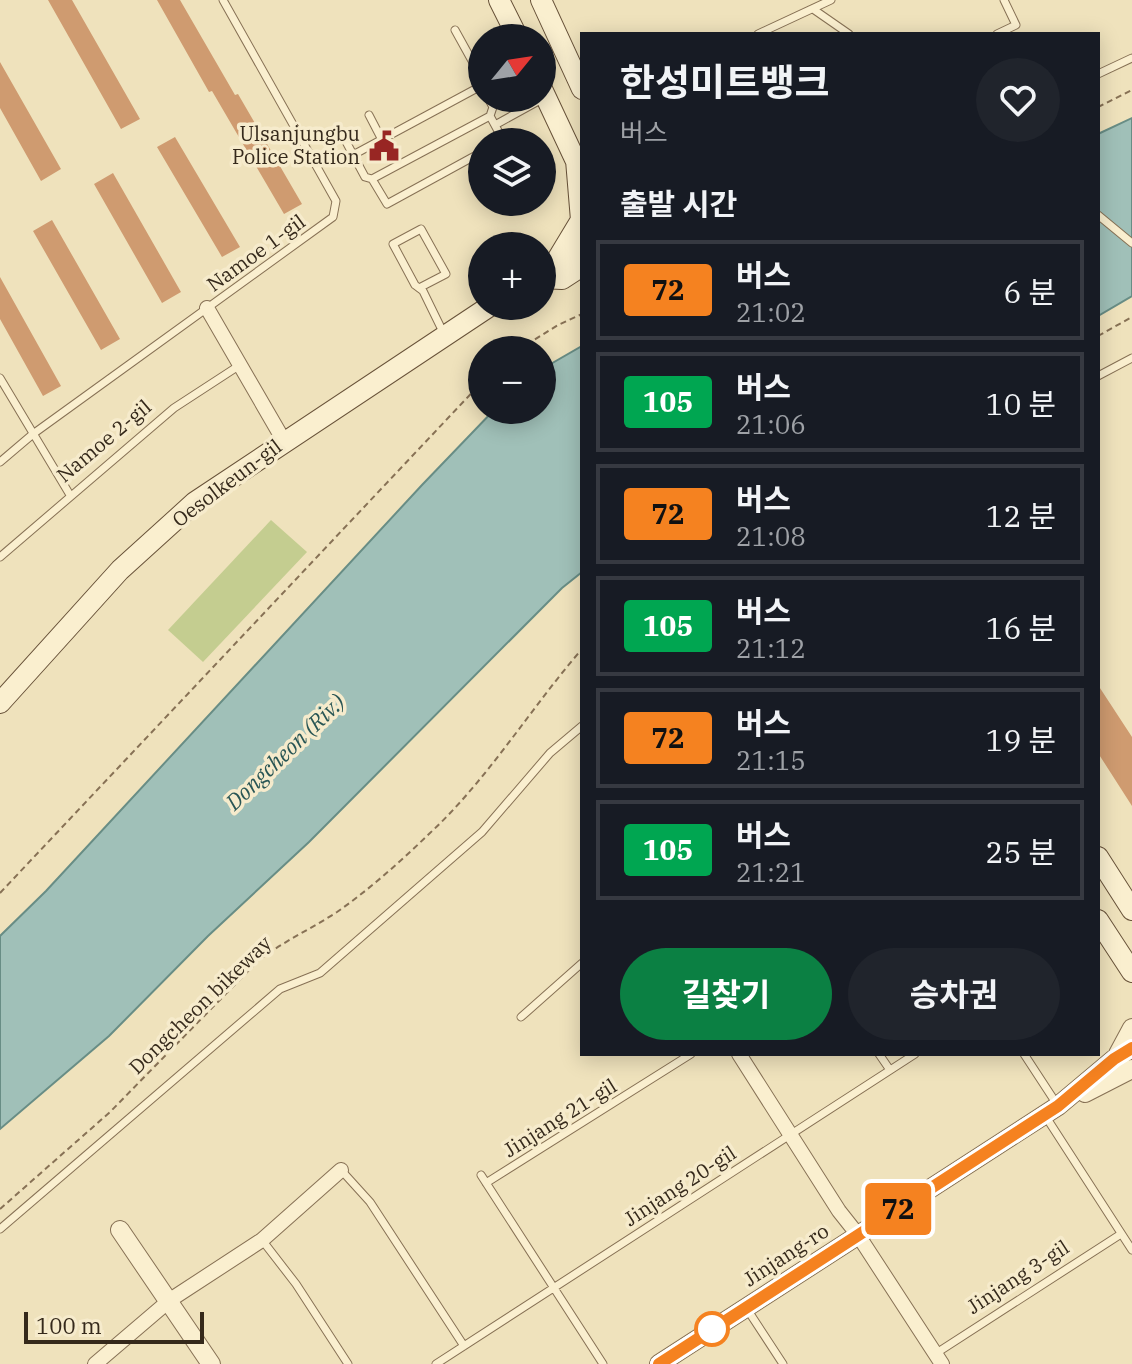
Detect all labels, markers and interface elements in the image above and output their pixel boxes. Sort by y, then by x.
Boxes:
north arrow [468,24,556,112]
map controls [468,24,556,424]
text: 한성미트뱅크 [620,57,830,106]
button: heart [976,58,1060,142]
text: 버스 [620,115,668,149]
place label: Ulsanjungbu Police Station [232,120,360,170]
button: layers [468,128,556,216]
public building icon: Ulsanjungbu Police Station [367,129,401,163]
text: 출발 시간 [620,184,737,223]
street label: Namoe 1-gil [201,208,310,297]
button: + [468,232,556,320]
text: 버스 [736,255,791,294]
text: 72 [651,271,685,308]
text: 6 분 [1003,272,1056,311]
text: 21:02 [736,295,806,329]
button: − [468,336,556,424]
text: 버스 [736,367,791,406]
text: 105 [643,383,693,420]
text: 10 분 [985,384,1056,423]
street label: Namoe 2-gil [51,393,157,488]
text: 21:06 [736,407,806,441]
street label: Oesolkeun-gil [166,433,287,533]
text: 버스 [736,479,791,518]
text: 72 [651,495,685,532]
text: 12 분 [985,496,1056,535]
text: 21:08 [736,519,806,553]
text: 버스 [736,591,791,630]
text: 105 [643,607,693,644]
text: 16 분 [985,608,1056,647]
text: 21:12 [736,631,806,665]
water label: Dongcheon (Riv.) [218,687,351,817]
text: 버스 [736,703,791,742]
text: 72 [651,719,685,756]
text: 19 분 [985,720,1056,759]
text: 21:15 [736,743,806,777]
text: 버스 [736,815,791,854]
text: 105 [643,831,693,868]
text: 25 분 [985,832,1056,871]
text: 21:21 [736,855,806,889]
street label: Dongcheon bikeway [123,929,277,1080]
button: 길찾기 [620,948,832,1040]
button: 승차권 [848,948,1060,1040]
street label: Jinjang 21-gil [498,1072,621,1163]
street label: Jinjang 20-gil [618,1139,741,1232]
line badge: 72 [862,1183,934,1235]
text: 72 [881,1190,915,1227]
street label: Jinjang-ro [738,1217,834,1292]
street label: Jinjang 3-gil [961,1233,1074,1320]
scale bar [24,1308,204,1344]
text: 100 m [36,1311,102,1340]
unlabelled marker [695,1312,729,1346]

